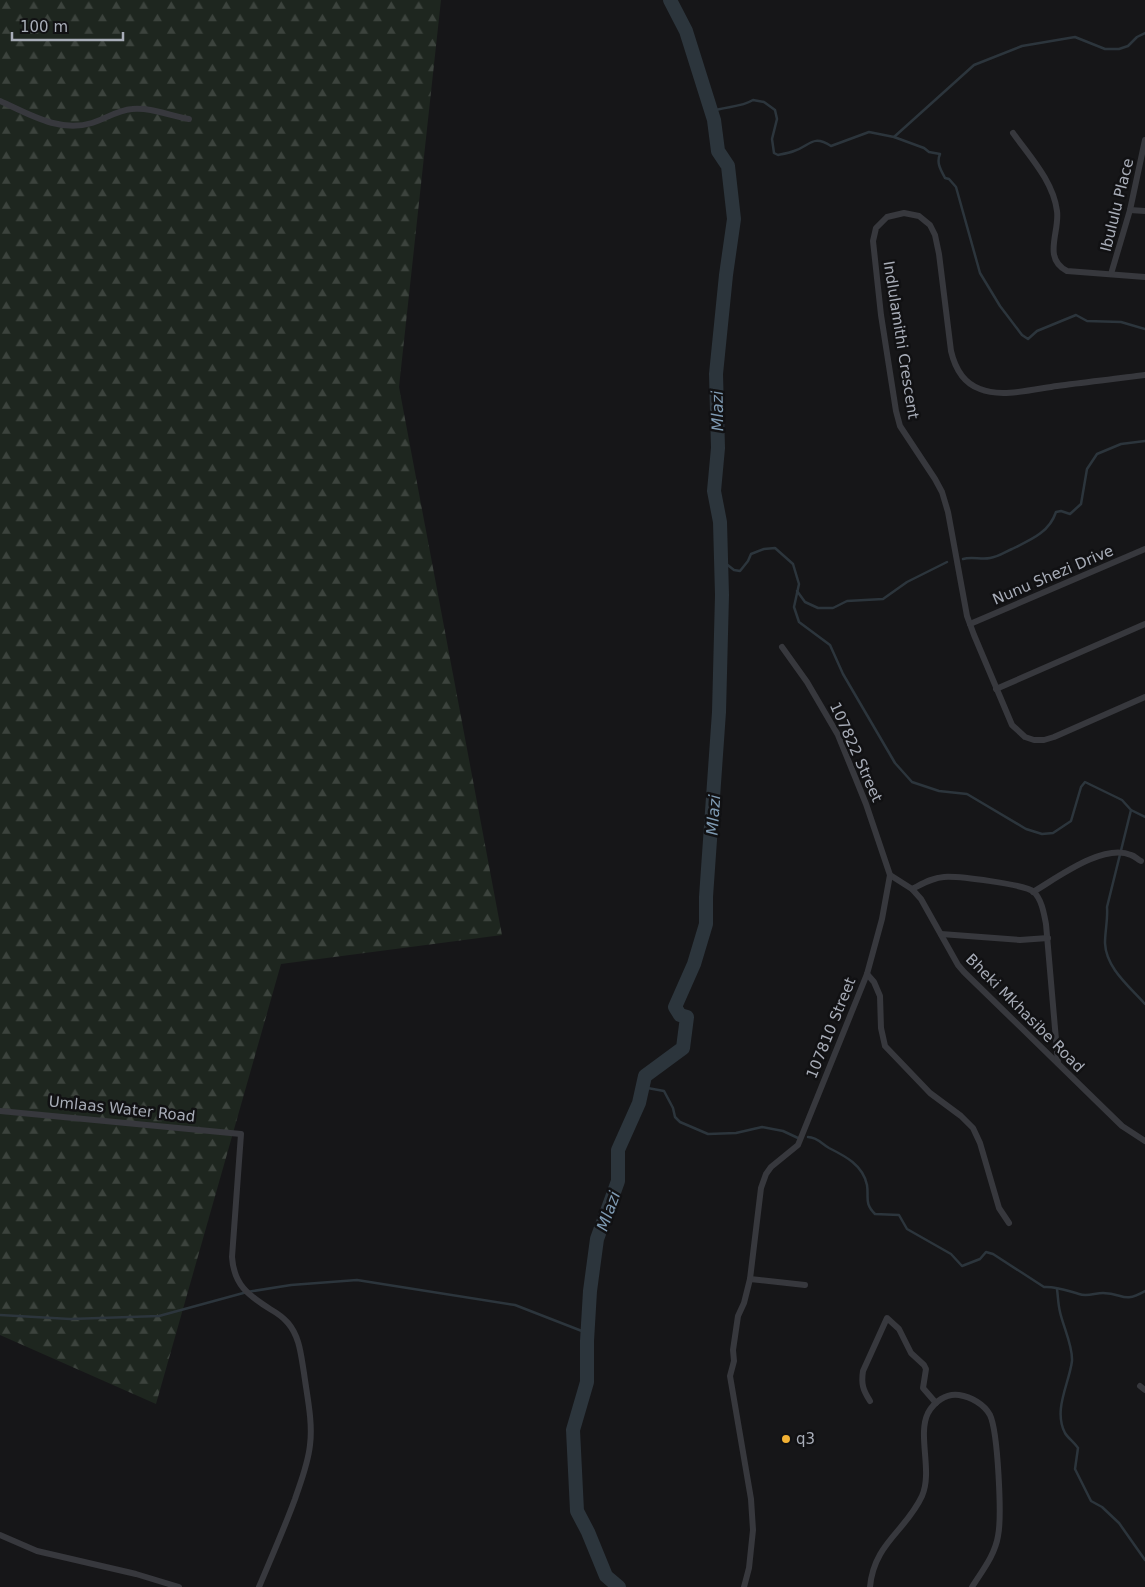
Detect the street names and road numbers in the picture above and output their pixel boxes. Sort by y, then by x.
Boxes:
street label: Ibululu Place [1097,157,1137,253]
street label: Indlulamithi Crescent [880,260,922,420]
street label: Nunu Shezi Drive [990,541,1116,609]
street label: 107822 Street [826,699,886,805]
street label: Bheki Mkhasibe Road [962,950,1088,1076]
street label: 107810 Street [802,975,860,1081]
street label: Umlaas Water Road [48,1092,196,1126]

